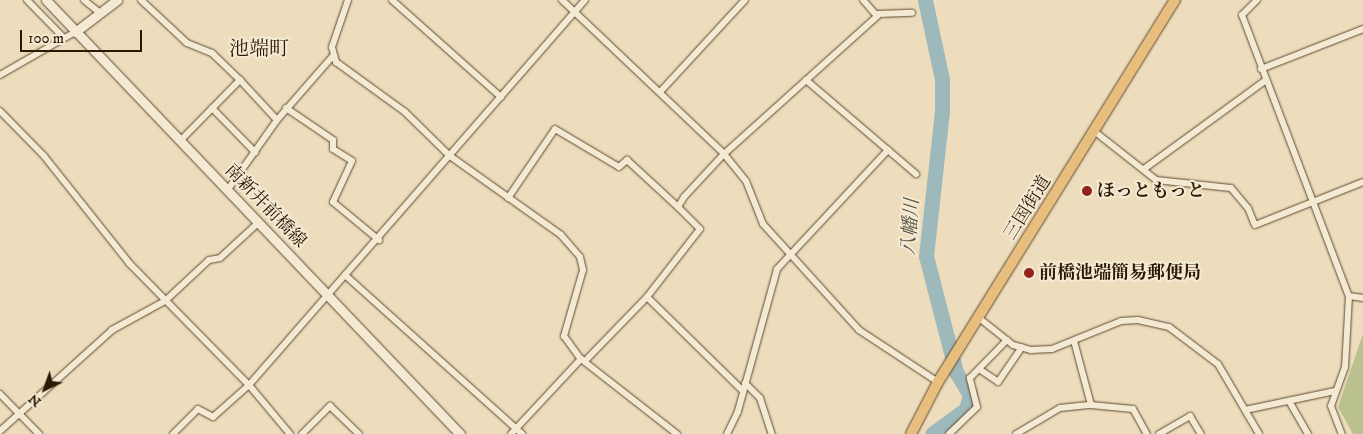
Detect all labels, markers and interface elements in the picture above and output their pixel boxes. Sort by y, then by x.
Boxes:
scale bar [22,20,145,52]
text: 100 m [28,29,64,48]
district label: 池端町 [229,37,289,61]
street label: 南新井前橋線 [220,160,310,252]
street label: 三国街道 [1000,172,1056,244]
place label: ほっともっと [1097,180,1205,202]
marker: ほっともっと [1081,185,1093,197]
water label: 八幡川 [898,198,924,256]
place label: 前橋池端簡易郵便局 [1039,262,1201,284]
marker: 前橋池端簡易郵便局 [1023,267,1035,279]
north arrow [20,364,70,414]
text: N [25,390,45,411]

